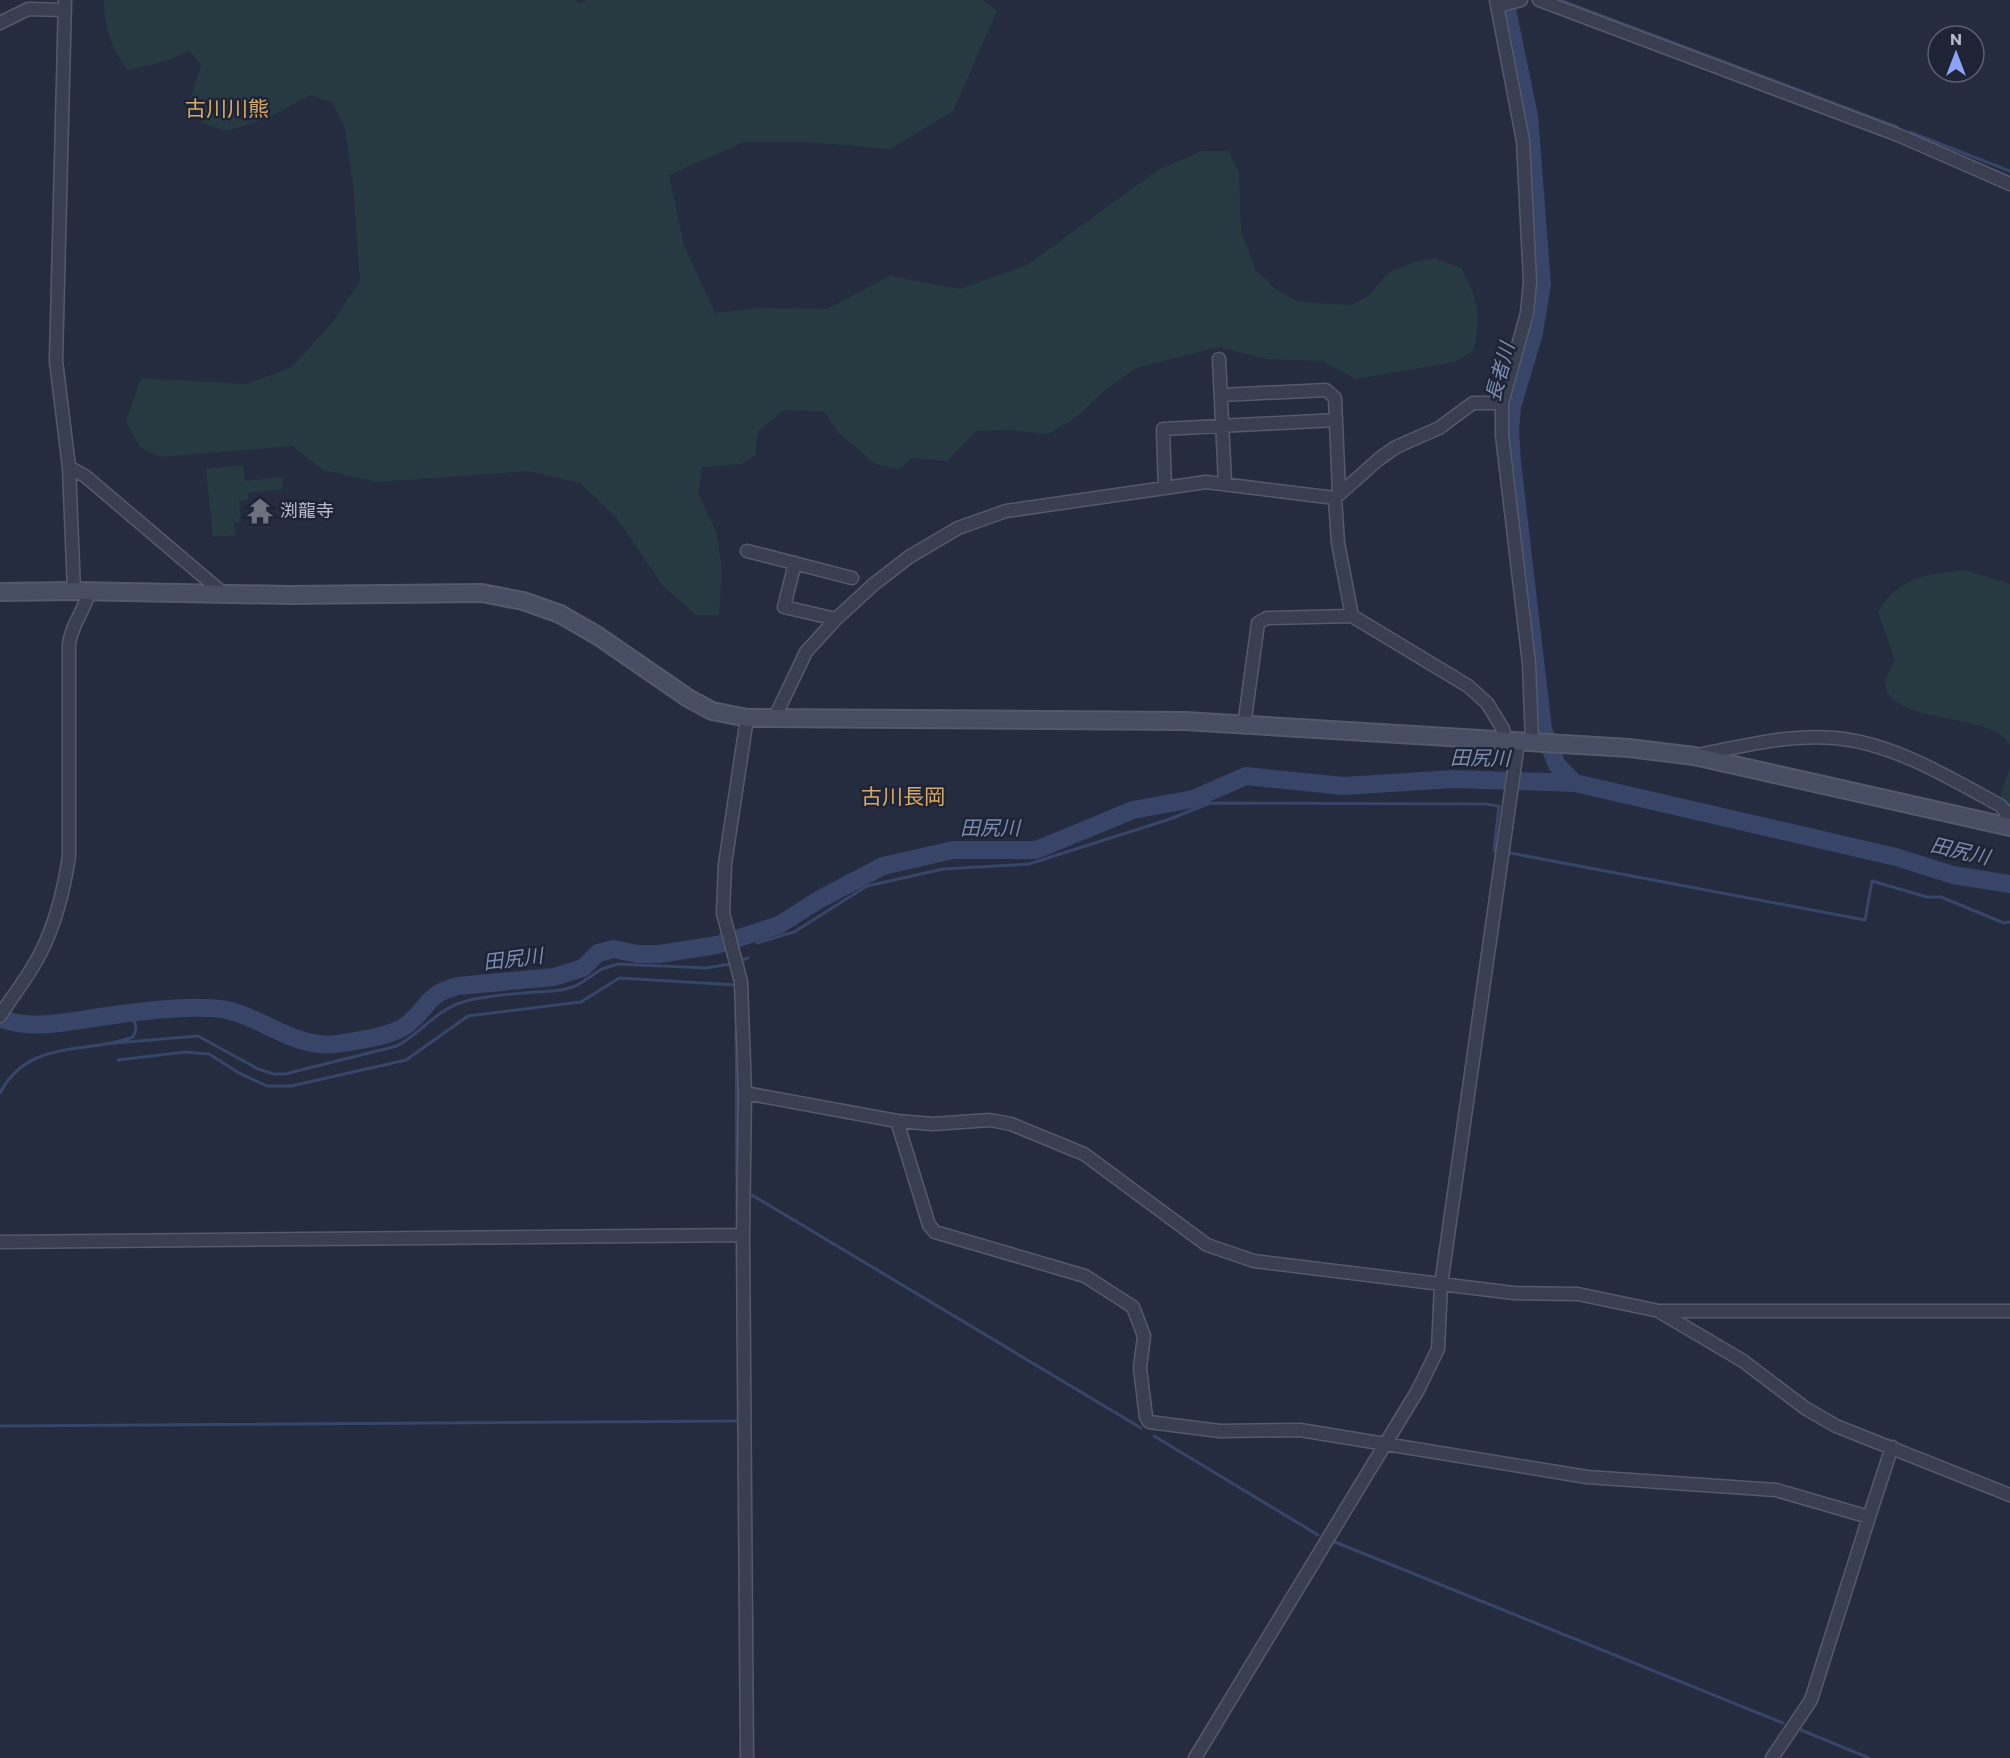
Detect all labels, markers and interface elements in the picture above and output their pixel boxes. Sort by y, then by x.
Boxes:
north arrow [1926,24,1986,84]
text: N [1950,29,1962,48]
district label: 古川川熊 [185,95,269,120]
water label: 長者川 [1480,338,1519,404]
temple icon: 渕龍寺 [245,496,275,526]
place label: 渕龍寺 [280,499,334,521]
water label: 田尻川 [1450,744,1512,770]
district label: 古川長岡 [861,783,945,808]
water label: 田尻川 [960,815,1022,839]
water label: 田尻川 [1928,832,1994,869]
water label: 田尻川 [482,942,546,974]

